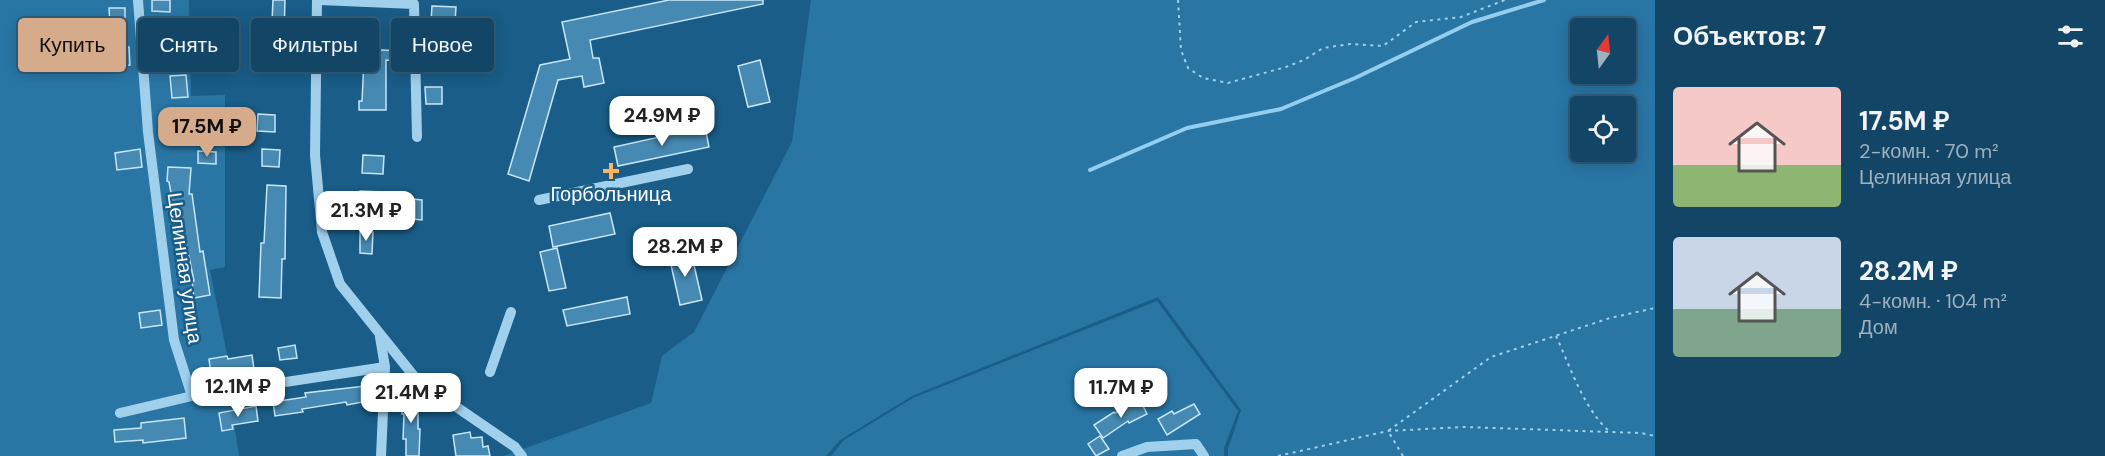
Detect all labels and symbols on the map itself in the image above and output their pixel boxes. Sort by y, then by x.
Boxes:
north arrow [1570,18,1636,84]
pin: 24.9M ₽ [607,96,717,147]
pin: 17.5M ₽ [152,107,262,158]
marker: Горбольница [602,162,620,180]
place label: Горбольница [551,181,672,207]
street label: Целинная улица [162,191,209,346]
pin: 21.3M ₽ [311,191,421,242]
pin: 28.2M ₽ [630,227,740,278]
pin: 12.1M ₽ [183,367,293,418]
pin: 11.7M ₽ [1066,368,1176,419]
pin: 21.4M ₽ [356,373,466,424]

